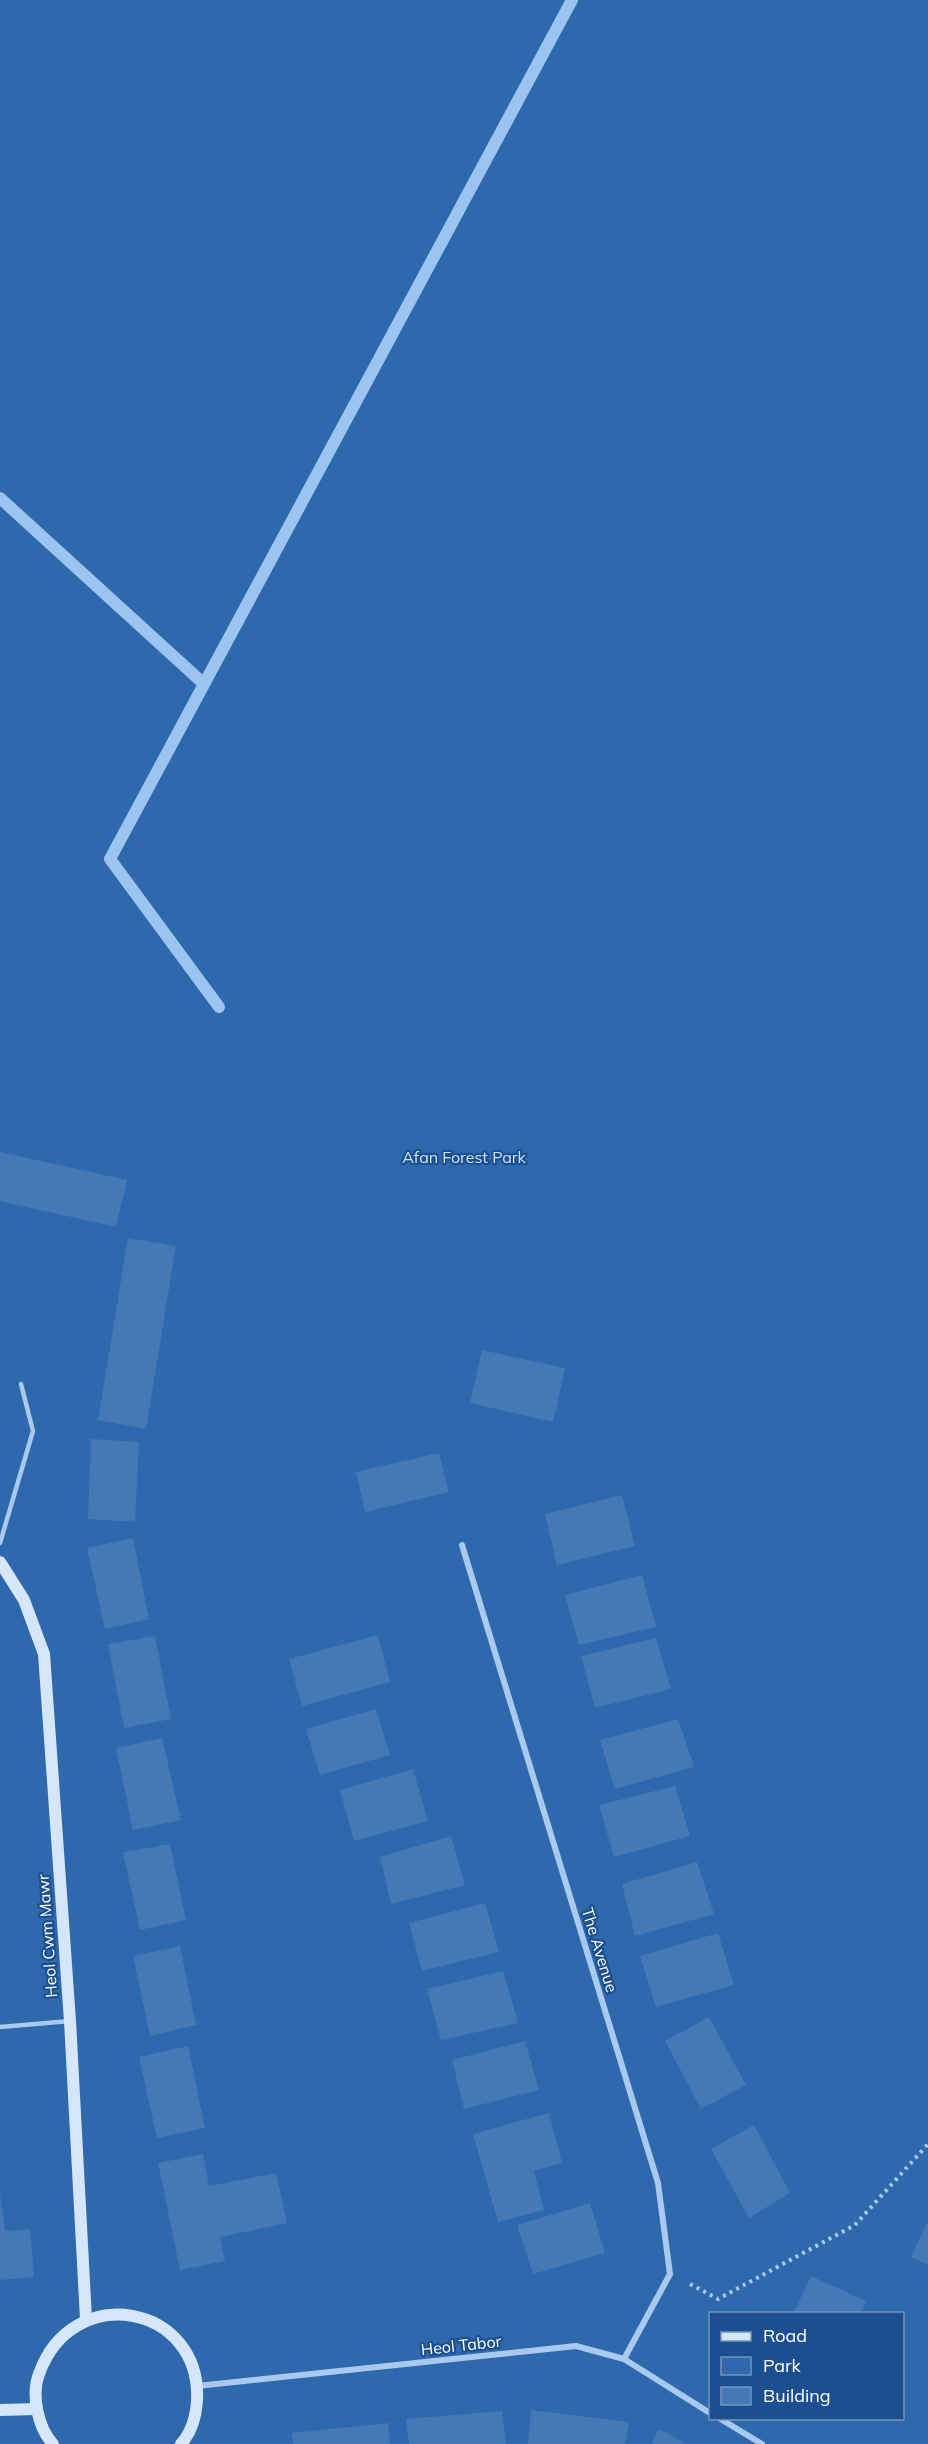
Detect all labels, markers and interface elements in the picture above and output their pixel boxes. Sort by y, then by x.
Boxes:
park label: Afan Forest Park [402,1147,527,1167]
street label: Heol Cwm Mawr [33,1873,61,1998]
street label: The Avenue [578,1905,622,1995]
legend [709,2312,904,2420]
text: Road [763,2324,807,2347]
street label: Heol Tabor [420,2331,502,2359]
text: Park [763,2354,802,2377]
text: Building [763,2384,831,2407]

